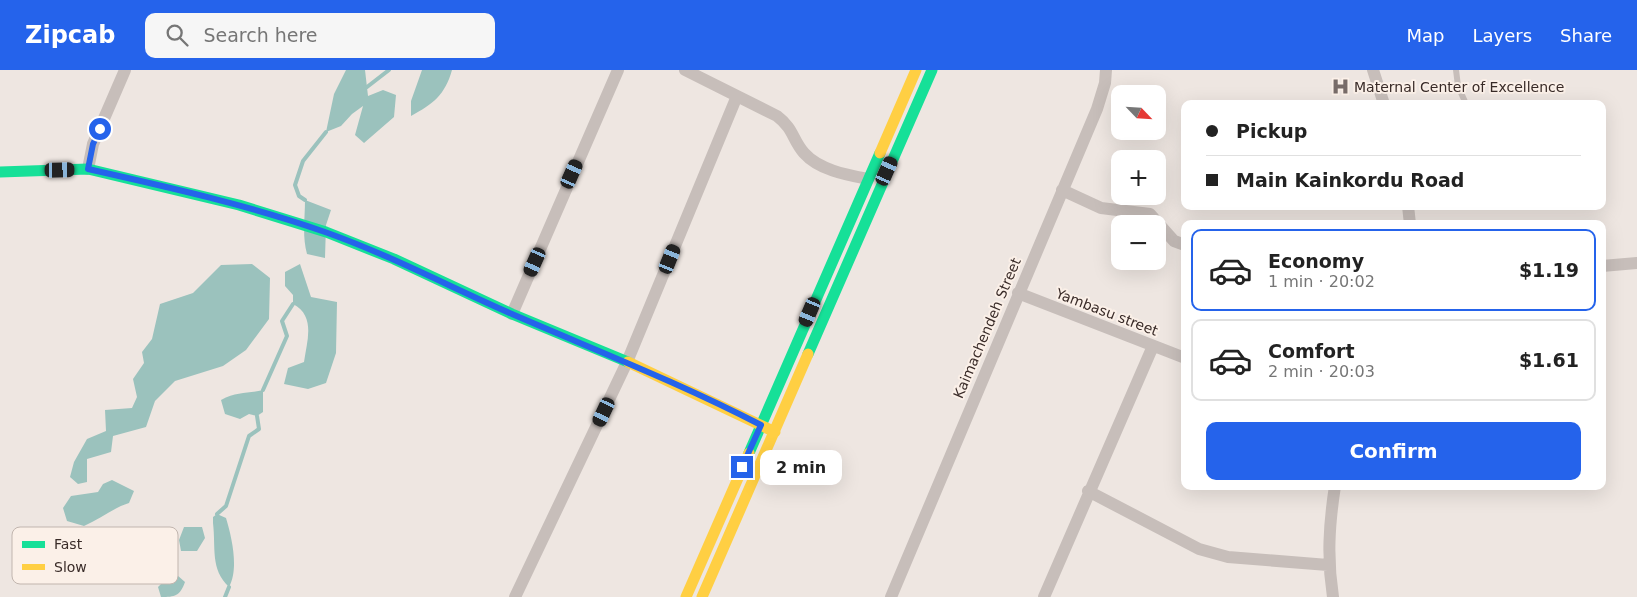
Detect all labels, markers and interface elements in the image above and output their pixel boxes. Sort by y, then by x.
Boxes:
search box [145,13,495,58]
text: Zipcab [25,21,115,49]
icon: search [163,21,191,49]
text: Search here [203,24,318,46]
text: Map [1406,25,1444,46]
text: Layers [1472,25,1532,46]
text: Share [1560,25,1612,46]
hospital icon: Maternal Center of Excellence [1330,77,1350,97]
place label: Maternal Center of Excellence [1354,79,1564,95]
north arrow [1111,85,1166,140]
map controls [1111,85,1166,270]
route start [89,118,111,140]
text: Pickup [1236,120,1307,142]
button: + [1111,150,1166,205]
car [874,154,899,188]
car [559,157,584,191]
car [44,162,75,178]
text: Main Kainkordu Road [1236,169,1464,191]
button: − [1111,215,1166,270]
car [657,242,682,276]
car [522,245,547,279]
icon: car [1208,248,1253,293]
text: Economy [1268,250,1364,272]
street label: Kaimachendeh Street [950,255,1024,401]
text: $1.19 [1519,259,1579,281]
text: 1 min · 20:02 [1268,272,1375,291]
street label: Yambasu street [1053,285,1161,339]
car [797,295,822,329]
icon: car [1208,338,1253,383]
text: Comfort [1268,340,1355,362]
text: $1.61 [1519,349,1579,371]
text: 2 min · 20:03 [1268,362,1375,381]
car [590,395,617,429]
button: Confirm [1206,422,1581,480]
callout: 2 min [760,450,842,484]
route end [731,456,753,478]
text: 2 min [776,458,826,477]
legend [12,527,178,584]
text: Fast [54,536,83,552]
text: Slow [54,559,87,575]

